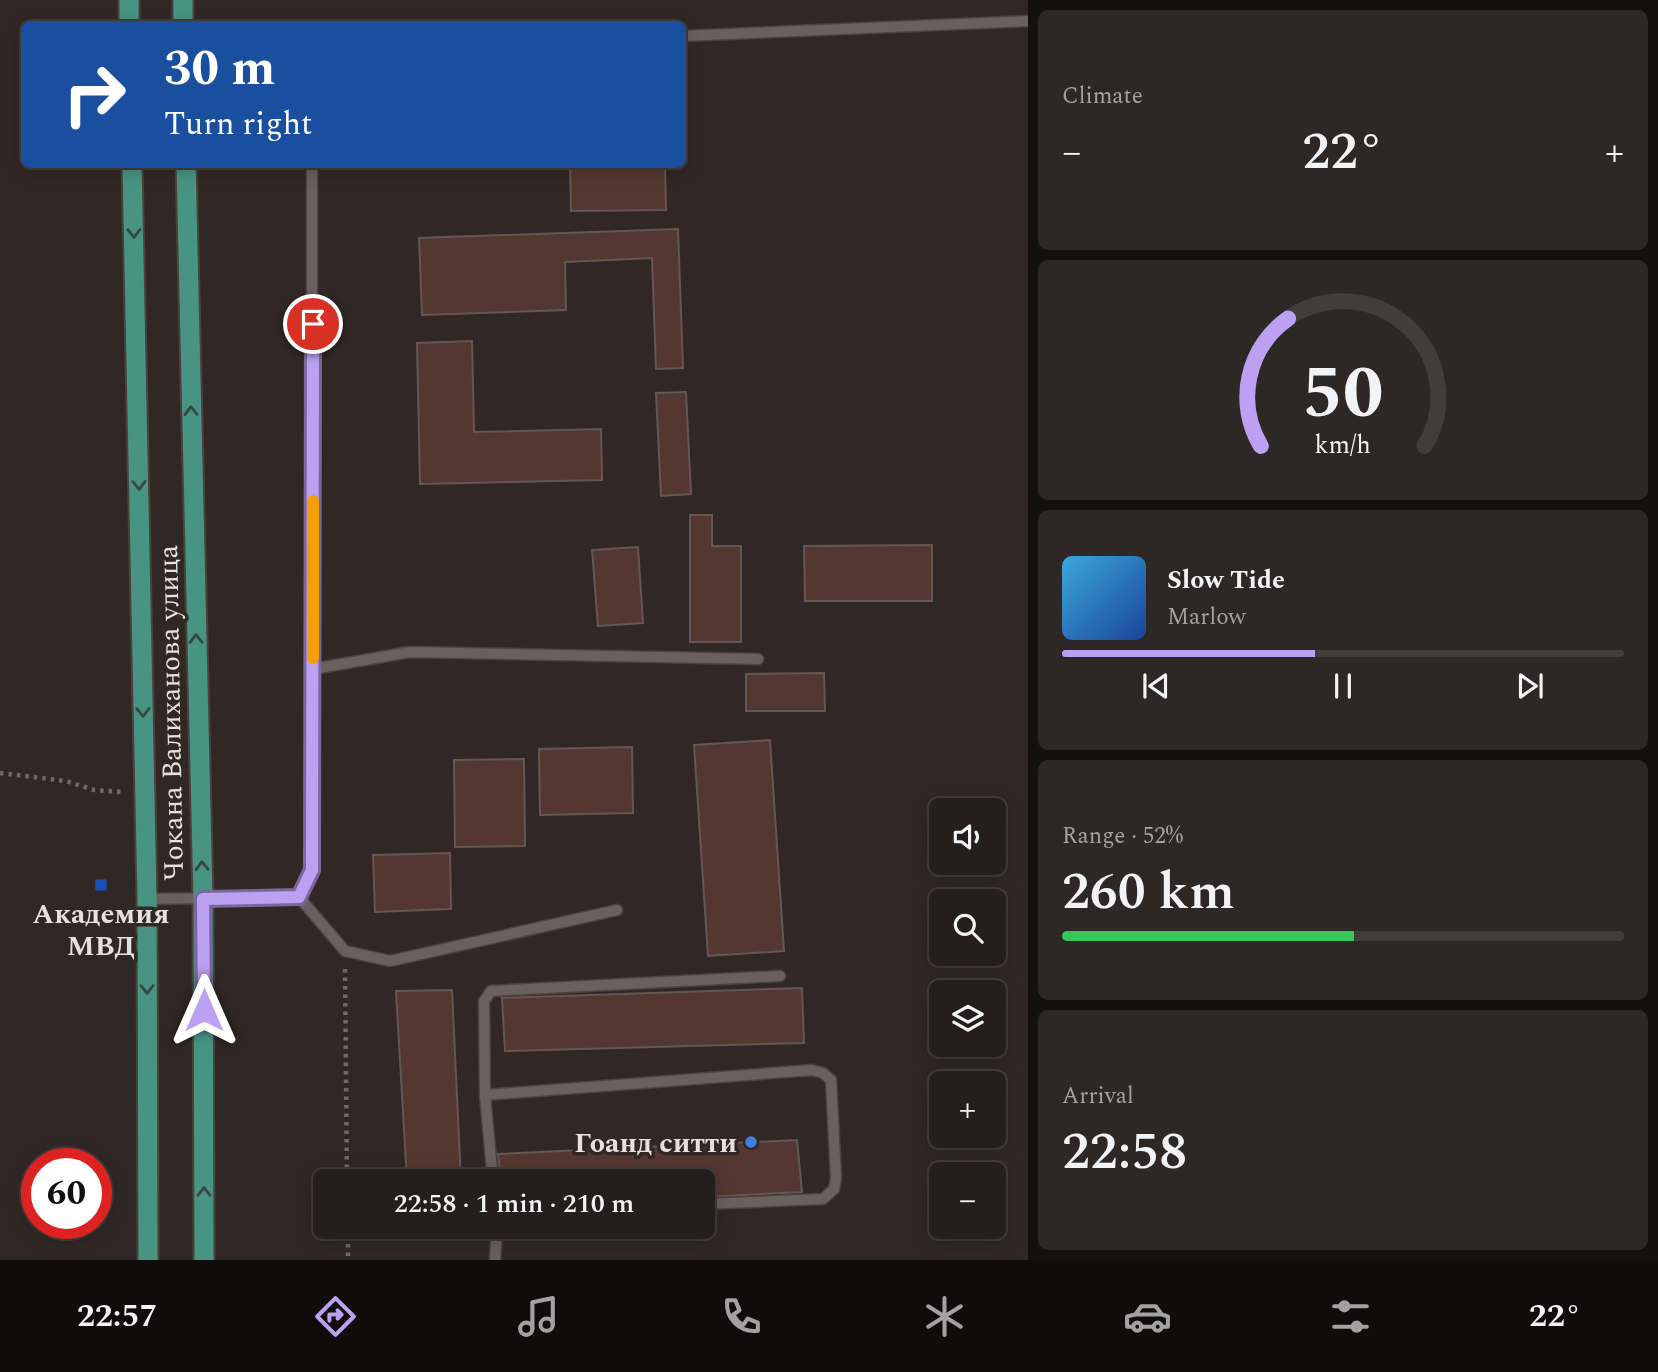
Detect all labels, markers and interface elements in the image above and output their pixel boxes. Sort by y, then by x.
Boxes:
text: 30 m [164,32,275,107]
icon: right [49,49,140,140]
text: Climate [1062,79,1143,114]
text: Turn right [164,100,312,149]
text: 22° [1302,113,1384,192]
text: − [1062,124,1081,182]
text: + [1605,124,1624,182]
one-way arrow [126,227,141,238]
pin [283,294,343,354]
icon: arrive [294,305,332,343]
text: 50 [1302,339,1384,450]
one-way arrow [184,406,199,417]
text: km/h [1315,427,1371,465]
one-way arrow [131,479,146,490]
street label: Чокана Валиханова улица [147,544,196,881]
text: Slow Tide [1167,560,1285,600]
text: Marlow [1167,600,1246,635]
one-way arrow [188,633,204,644]
icon: previous [1137,667,1175,705]
icon: pause [1324,667,1362,705]
icon: next [1511,667,1549,705]
one-way arrow [135,707,151,718]
map controls [929,798,1006,1239]
button: sound [929,798,1006,875]
text: Range · 52% [1062,819,1183,854]
text: 260 km [1062,853,1235,932]
one-way arrow [195,861,210,872]
marker: Академия МВД [93,877,109,893]
button: search [929,889,1006,966]
place label: Академия МВД [33,893,169,968]
position arrow [167,973,241,1047]
button: layers [929,980,1006,1057]
one-way arrow [139,984,155,994]
button: + [929,1071,1006,1148]
text: Arrival [1062,1079,1134,1114]
text: 22:58 [1062,1113,1187,1192]
place label: Гоанд ситти [574,1122,737,1165]
marker: Гоанд ситти [743,1134,759,1150]
speed limit sign: 60 [21,1148,112,1239]
button: − [929,1162,1006,1239]
text: 22:58 · 1 min · 210 m [394,1184,634,1224]
one-way arrow [196,1186,212,1197]
text: 22:57 [77,1292,157,1341]
icon: directions [311,1292,360,1341]
icon: music [514,1292,563,1341]
icon: phone [717,1292,766,1341]
icon: climate [920,1292,969,1341]
icon: car [1123,1292,1172,1341]
icon: filters [1326,1292,1375,1341]
text: 22° [1529,1292,1581,1341]

